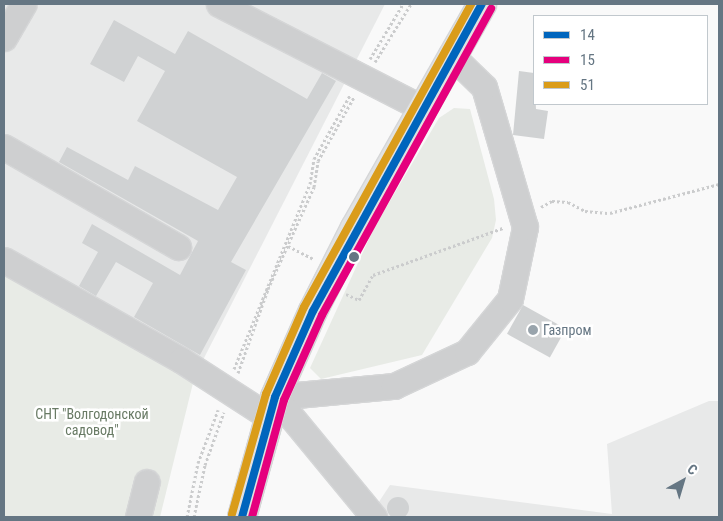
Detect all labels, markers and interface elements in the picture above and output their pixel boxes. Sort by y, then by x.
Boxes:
legend [533,15,708,105]
text: 14 [580,26,595,44]
text: 15 [580,51,595,69]
text: 51 [580,76,595,94]
unlabelled marker [349,252,359,262]
place label: Газпром [543,322,591,338]
marker: Газпром [527,324,539,336]
park label: СНТ "Волгодонской садовод" [35,406,149,438]
north arrow [658,456,708,506]
text: С [684,461,701,478]

